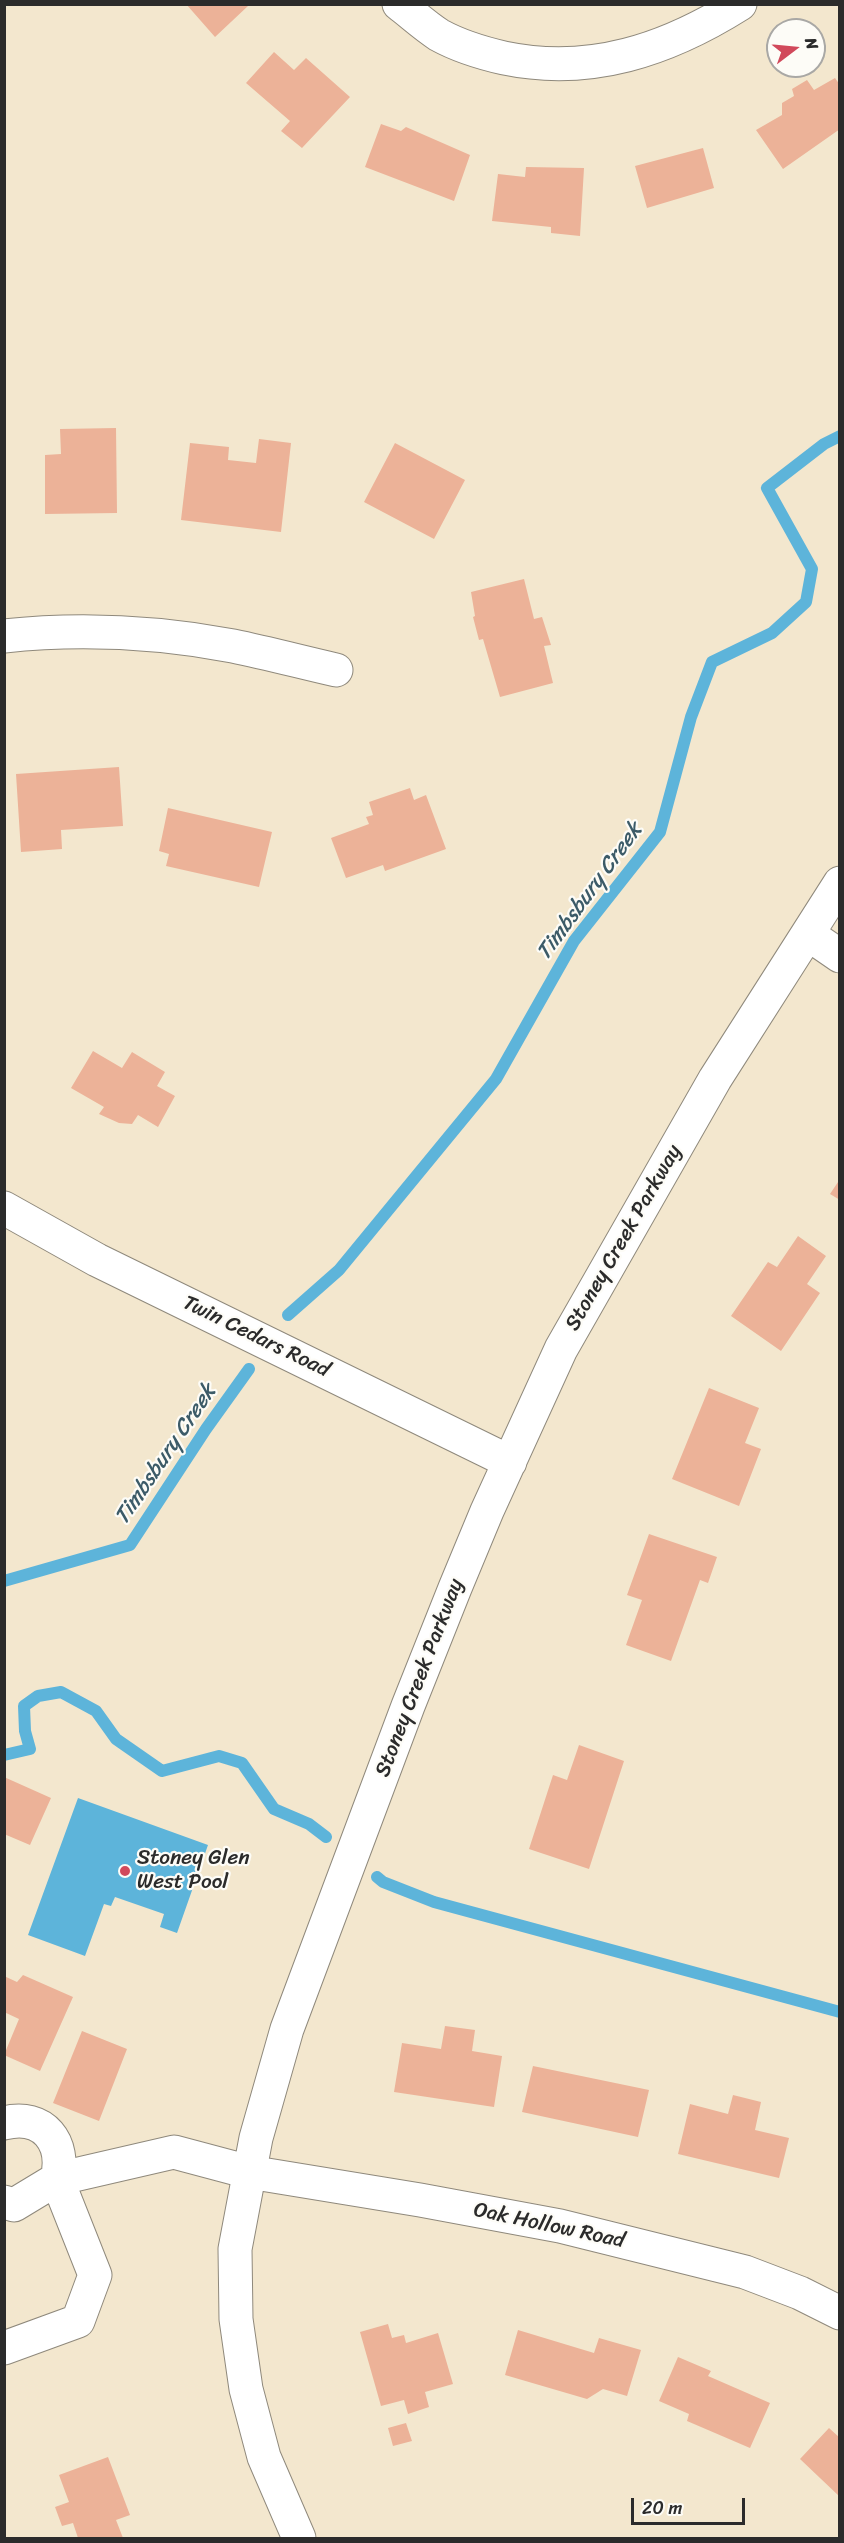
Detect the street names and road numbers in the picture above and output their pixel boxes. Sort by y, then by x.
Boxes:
street label: Stoney Creek Parkway [561,1141,687,1335]
street label: Twin Cedars Road [179,1291,333,1383]
street label: Stoney Creek Parkway [371,1575,469,1781]
street label: Oak Hollow Road [471,2198,627,2254]

